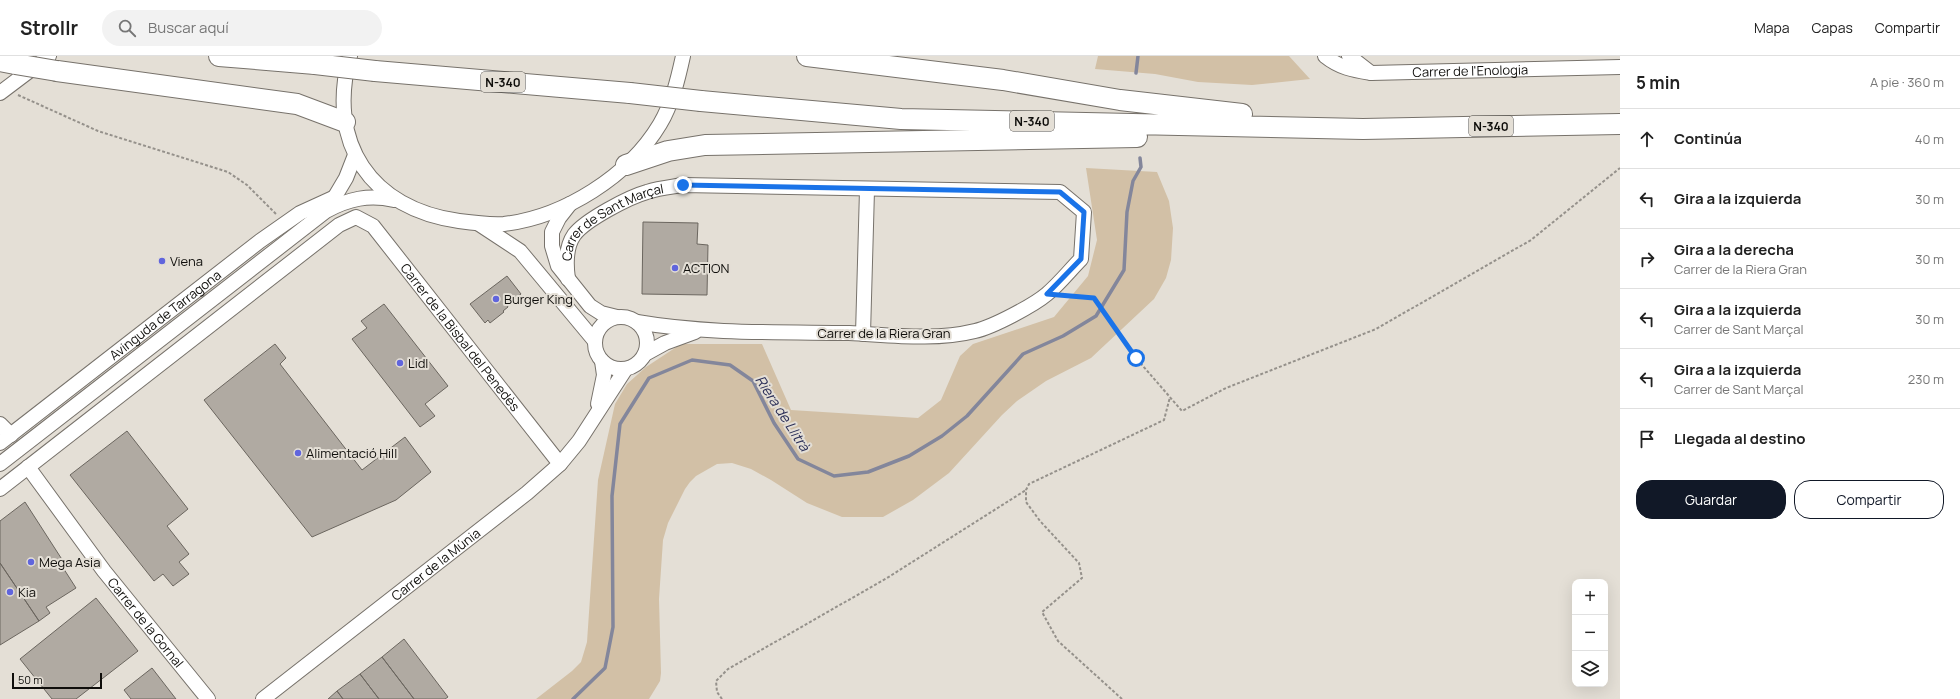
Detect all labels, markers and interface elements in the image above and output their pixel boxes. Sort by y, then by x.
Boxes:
search box [102,10,382,46]
text: Strollr [20,15,78,41]
icon: search [116,17,138,39]
text: Buscar aquí [148,17,229,38]
text: Mapa [1754,18,1790,37]
text: Capas [1812,18,1853,37]
text: Compartir [1875,18,1940,37]
street label: Carrer de l'Enologia [1412,60,1528,81]
text: 5 min [1636,71,1680,94]
road number: N-340 [481,72,525,92]
text: A pie · 360 m [1870,73,1944,91]
road number: N-340 [1010,111,1054,131]
road number: N-340 [1469,116,1513,136]
icon: ahead [1636,128,1658,150]
text: Continúa [1674,128,1742,149]
text: 40 m [1915,130,1944,148]
route end [674,176,692,194]
street label: Carrer de Sant Marçal [558,179,665,262]
icon: left [1636,188,1658,210]
text: Gira a la izquierda [1674,188,1801,209]
text: 30 m [1915,190,1944,208]
text: Gira a la derecha [1674,239,1794,260]
icon: right [1636,248,1658,270]
text: 30 m [1915,250,1944,268]
place label: Viena [170,252,203,270]
marker: Viena [157,256,167,266]
street label: Carrer de la Bisbal del Penedès [397,259,524,415]
place label: ACTION [683,259,729,277]
text: Carrer de la Riera Gran [1674,260,1807,278]
marker: ACTION [670,263,680,273]
street label: Avinguda de Tarragona [105,266,225,364]
place label: Burger King [504,290,573,308]
marker: Burger King [491,294,501,304]
text: Gira a la izquierda [1674,299,1801,320]
icon: left [1636,308,1658,330]
text: 30 m [1915,310,1944,328]
text: Carrer de Sant Marçal [1674,320,1803,338]
street label: Carrer de la Riera Gran [817,324,951,342]
route start [1127,349,1145,367]
place label: Lidl [408,354,428,372]
marker: Lidl [395,358,405,368]
text: Gira a la izquierda [1674,359,1801,380]
icon: left [1636,368,1658,390]
text: 230 m [1908,370,1944,388]
water label: Riera de Llitrà [751,371,815,456]
text: Carrer de Sant Marçal [1674,380,1803,398]
icon: arrive [1636,428,1658,450]
text: Llegada al destino [1674,428,1806,449]
place label: Alimentació Hill [306,444,397,462]
marker: Alimentació Hill [293,448,303,458]
button: Guardar [1636,480,1786,519]
button: Compartir [1794,480,1944,519]
street label: Carrer de la Múnia [387,524,484,605]
place label: Mega Asia [39,553,100,571]
marker: Mega Asia [26,557,36,567]
street label: Carrer de la Gornal [104,574,188,671]
map controls [1572,579,1608,687]
button: + [1572,579,1608,615]
place label: Kia [18,583,36,601]
marker: Kia [5,587,15,597]
button: − [1572,615,1608,651]
button: layers [1572,651,1608,687]
scale bar [12,671,102,690]
text: 50 m [18,672,43,687]

